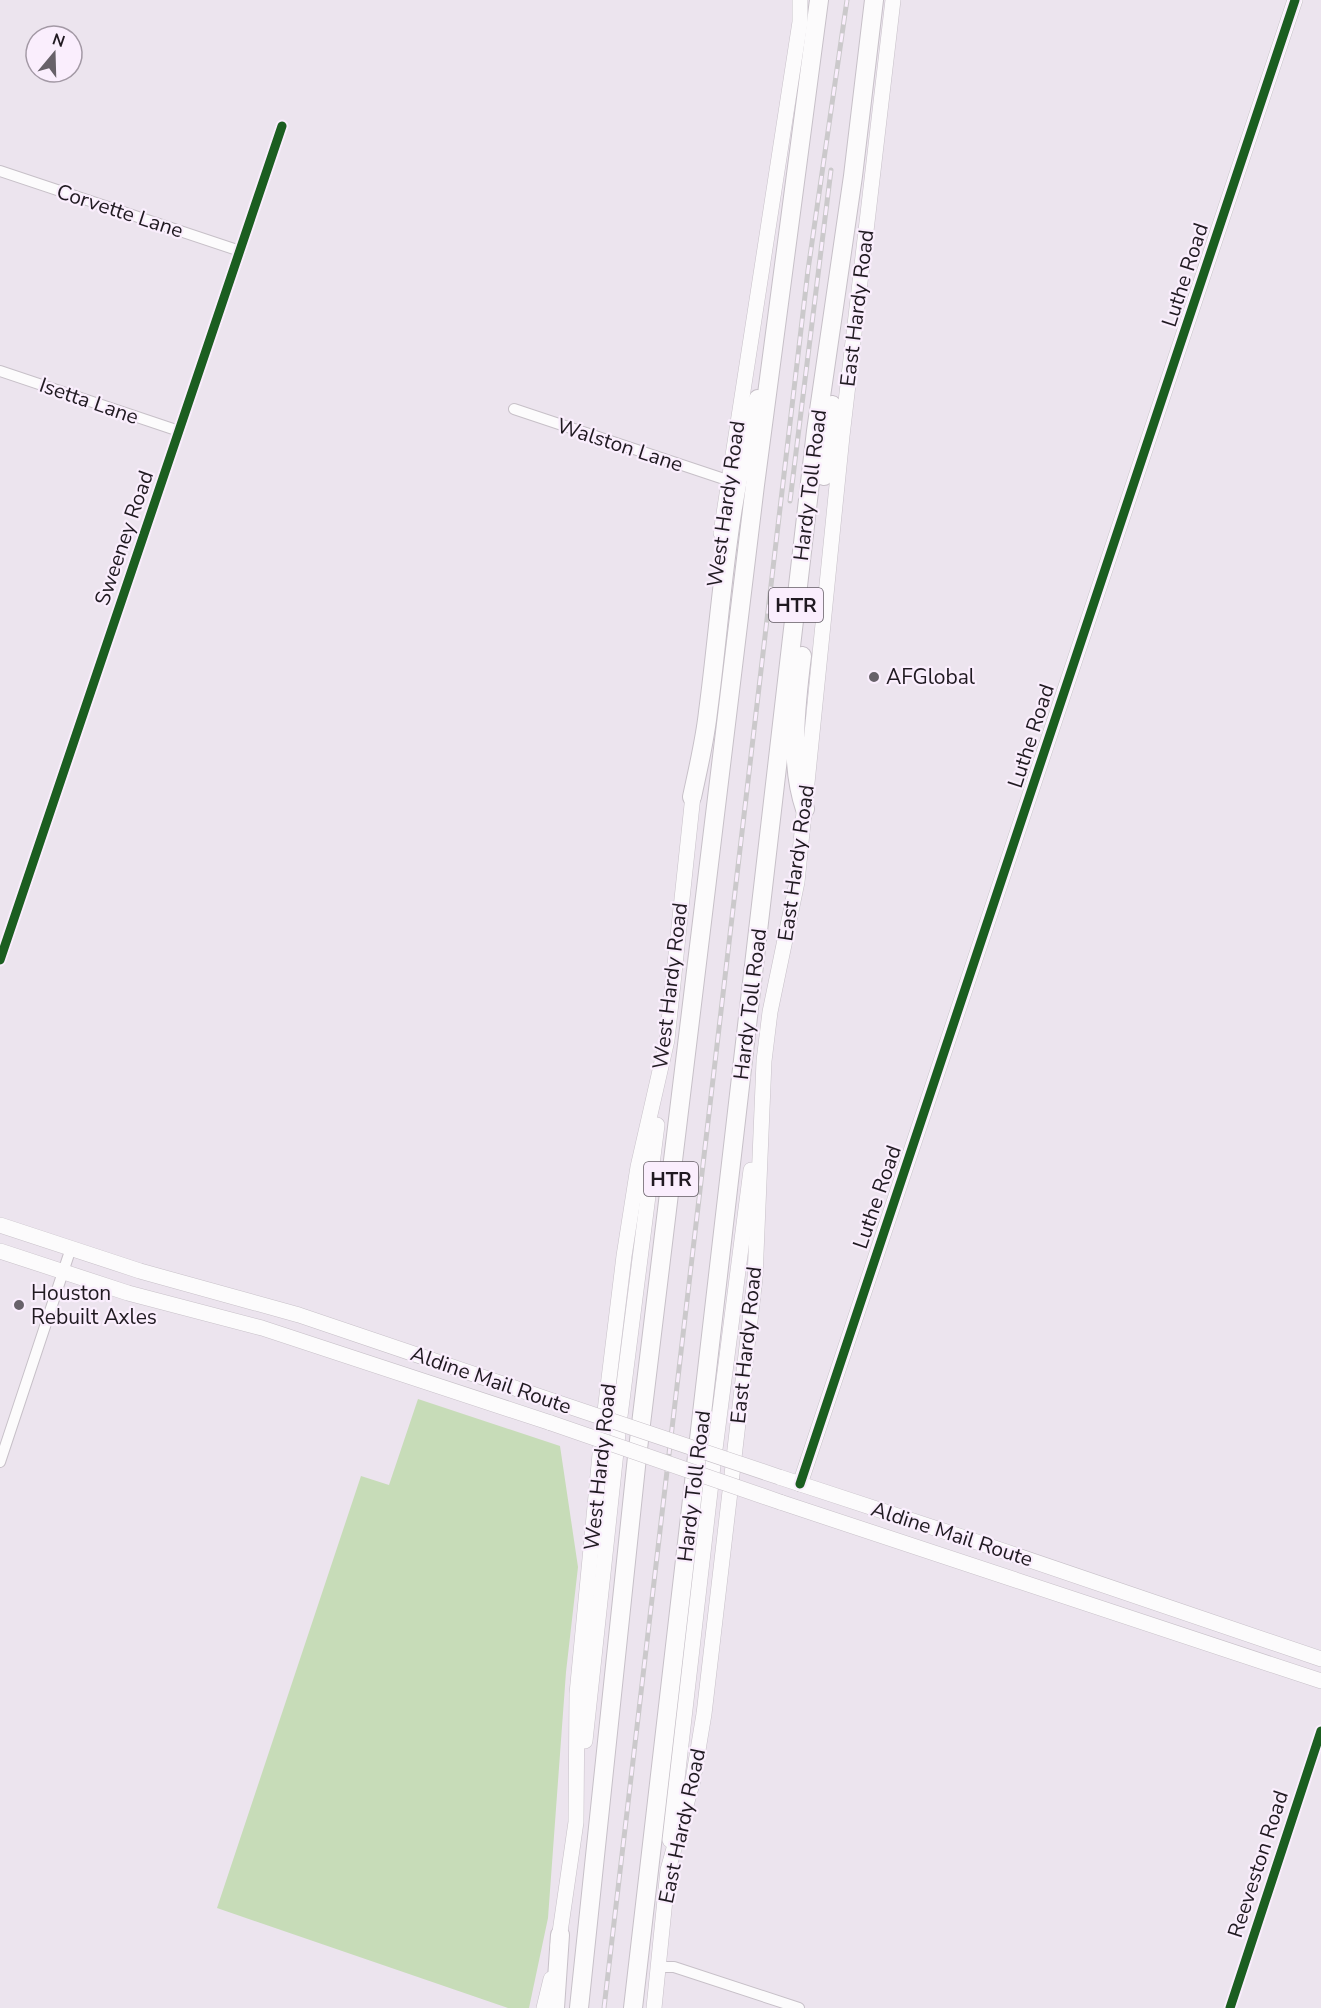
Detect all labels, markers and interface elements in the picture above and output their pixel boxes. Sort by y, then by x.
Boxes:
north arrow [24,24,84,84]
text: N [49,28,68,53]
street label: Corvette Lane [53,177,187,245]
street label: Luthe Road [1155,219,1215,331]
street label: East Hardy Road [833,228,881,388]
street label: Isetta Lane [36,371,142,431]
street label: Hardy Toll Road [787,408,833,562]
street label: Walston Lane [553,411,687,479]
street label: West Hardy Road [700,419,752,589]
street label: Sweeney Road [88,467,160,609]
road number: HTR [769,588,823,622]
place label: AFGlobal [886,663,976,691]
marker: AFGlobal [867,670,881,684]
street label: Luthe Road [1001,680,1061,792]
street label: East Hardy Road [771,783,821,943]
street label: West Hardy Road [646,901,694,1071]
street label: Hardy Toll Road [727,927,773,1081]
street label: Luthe Road [846,1142,908,1252]
road number: HTR [644,1162,698,1196]
street label: East Hardy Road [724,1265,768,1425]
place label: Houston Rebuilt Axles [31,1279,157,1331]
marker: Houston Rebuilt Axles [12,1298,26,1312]
street label: Aldine Mail Route [407,1339,575,1421]
street label: West Hardy Road [577,1382,623,1552]
street label: Hardy Toll Road [671,1409,717,1563]
street label: Aldine Mail Route [868,1495,1036,1573]
street label: East Hardy Road [652,1746,712,1906]
street label: Reeveston Road [1221,1787,1295,1941]

